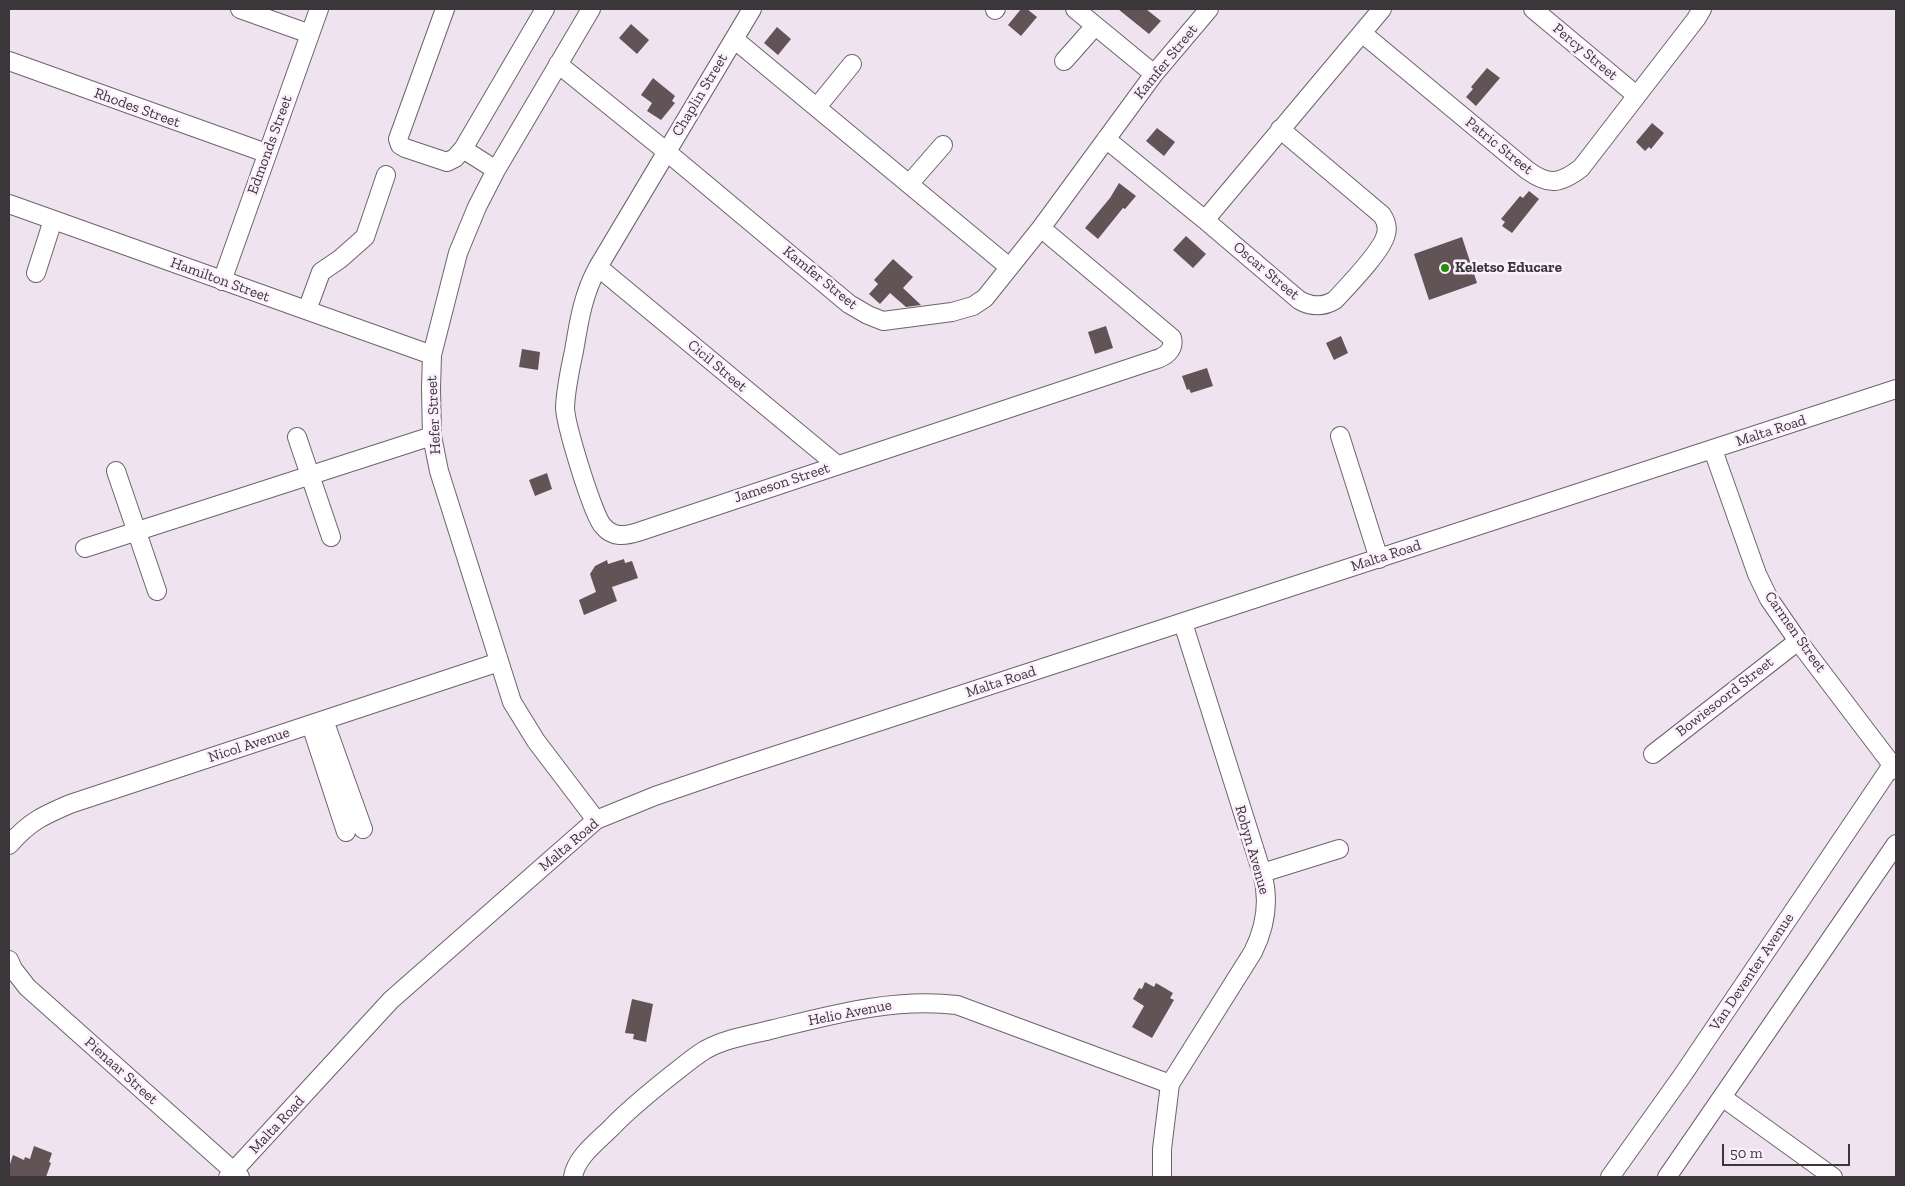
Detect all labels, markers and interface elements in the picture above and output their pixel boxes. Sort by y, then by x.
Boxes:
street label: Percy Street [1549,20,1621,84]
street label: Kamfer Street [1130,21,1202,103]
street label: Chaplin Street [668,50,732,140]
street label: Rhodes Street [92,84,182,132]
street label: Edmonds Street [244,93,296,197]
street label: Patric Street [1462,113,1536,179]
street label: Oscar Street [1229,238,1303,304]
street label: Kamfer Street [779,242,861,314]
street label: Hamilton Street [168,254,272,306]
place label: Keletso Educare [1455,259,1562,277]
marker: Keletso Educare [1439,262,1451,274]
street label: Cicil Street [684,336,750,396]
street label: Hefer Street [423,375,445,455]
street label: Malta Road [1734,411,1808,451]
street label: Jameson Street [732,459,832,507]
street label: Malta Road [1349,536,1423,576]
street label: Carmen Street [1760,588,1830,676]
street label: Bowiesoord Street [1673,653,1777,741]
street label: Malta Road [964,662,1038,702]
street label: Nicol Avenue [206,723,292,767]
street label: Robyn Avenue [1231,803,1273,897]
street label: Malta Road [535,815,603,875]
street label: Van Deventer Avenue [1706,910,1798,1034]
street label: Helio Avenue [807,996,893,1030]
street label: Pienaar Street [81,1033,161,1109]
street label: Malta Road [246,1092,308,1158]
scale bar [1725,1134,1852,1166]
text: 50 m [1730,1144,1763,1162]

